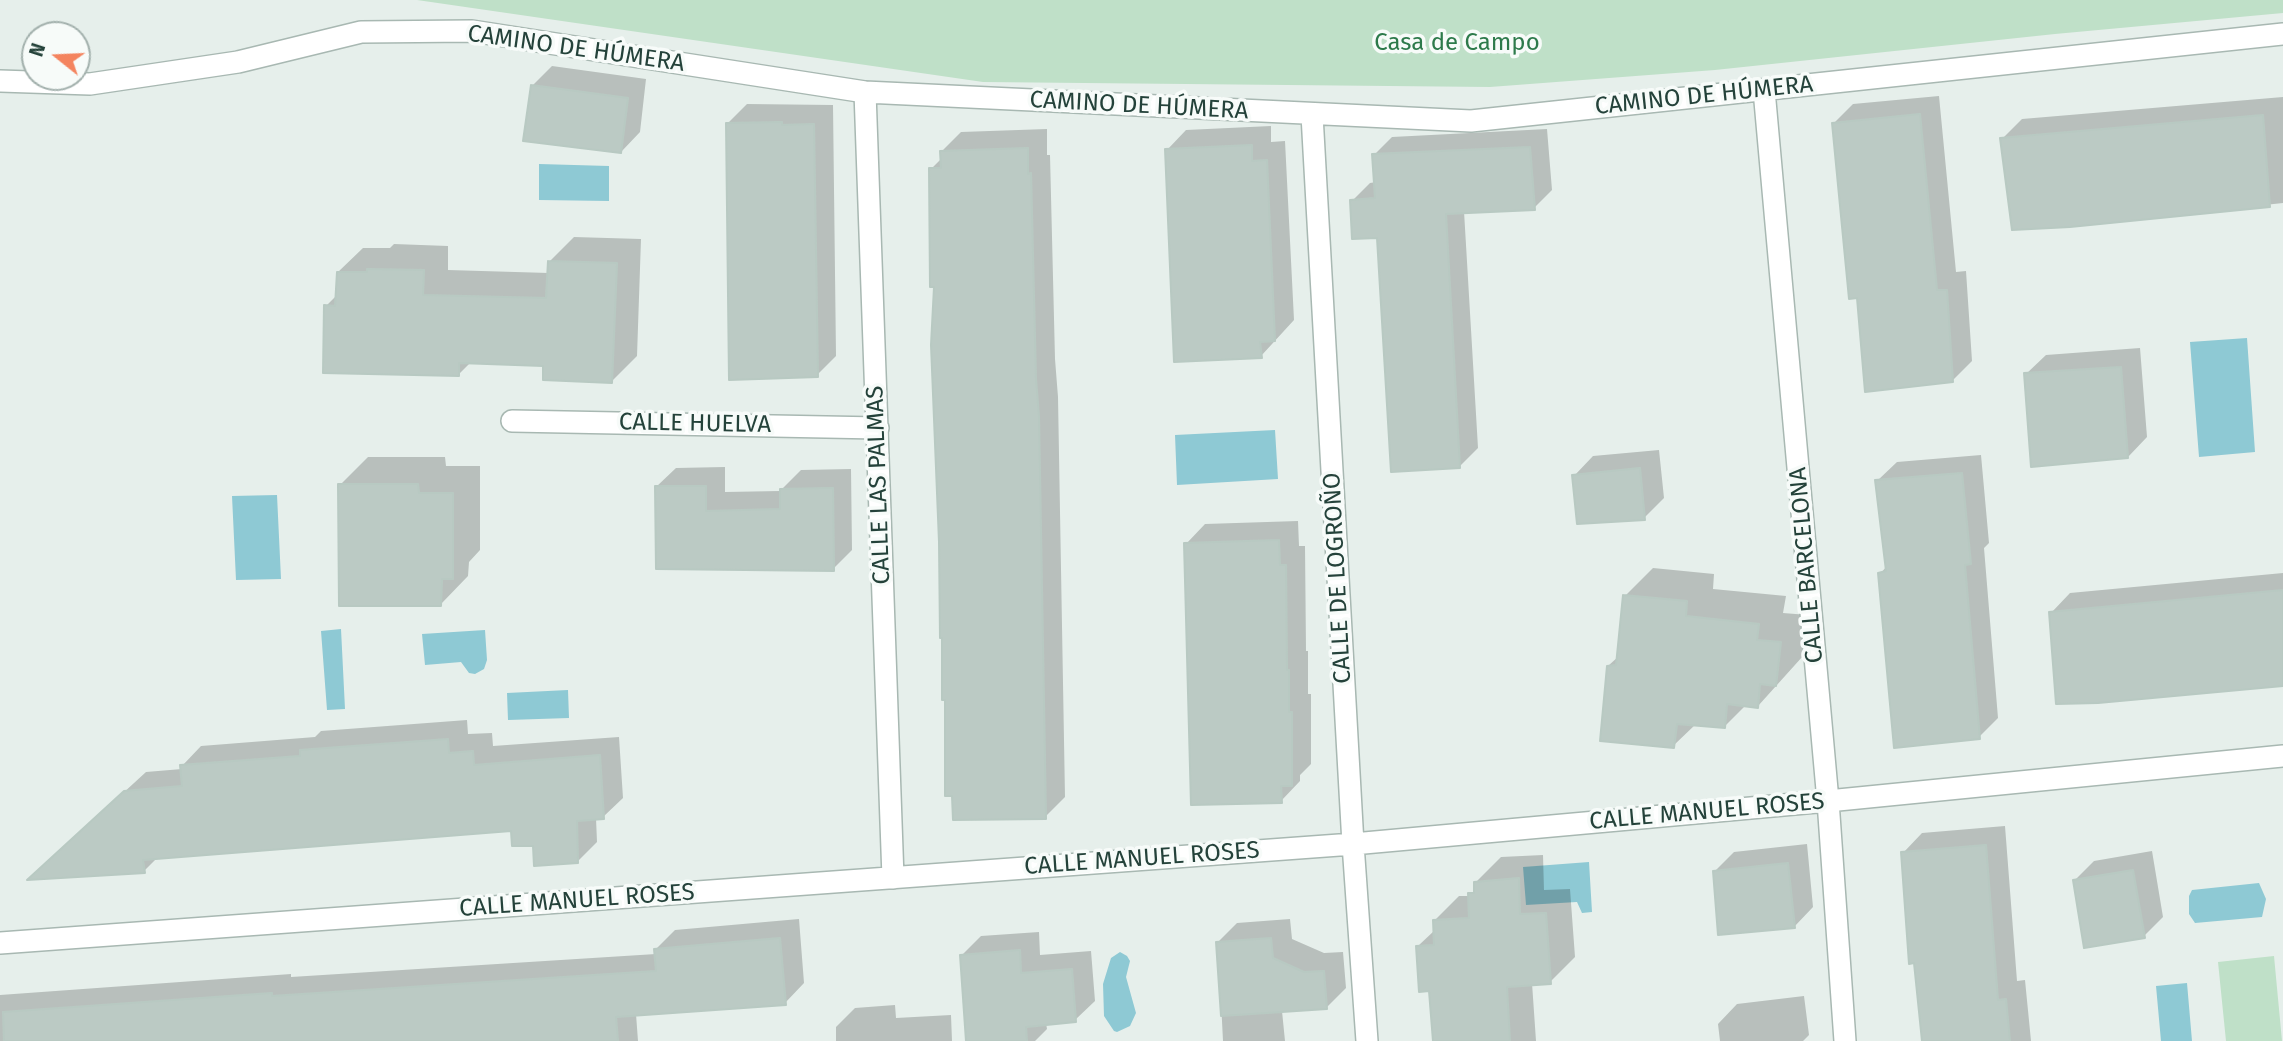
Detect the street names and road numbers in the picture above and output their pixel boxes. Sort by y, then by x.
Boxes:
street label: CAMINO DE HÚMERA [466,20,686,78]
street label: CAMINO DE HÚMERA [1594,70,1814,122]
street label: CAMINO DE HÚMERA [1029,86,1249,126]
street label: CALLE LAS PALMAS [861,385,897,585]
street label: CALLE HUELVA [619,408,771,440]
street label: CALLE BARCELONA [1784,466,1830,664]
street label: CALLE DE LOGROÑO [1318,472,1358,684]
street label: CALLE MANUEL ROSES [1588,787,1826,837]
street label: CALLE MANUEL ROSES [1023,836,1261,882]
street label: CALLE MANUEL ROSES [458,878,696,924]

